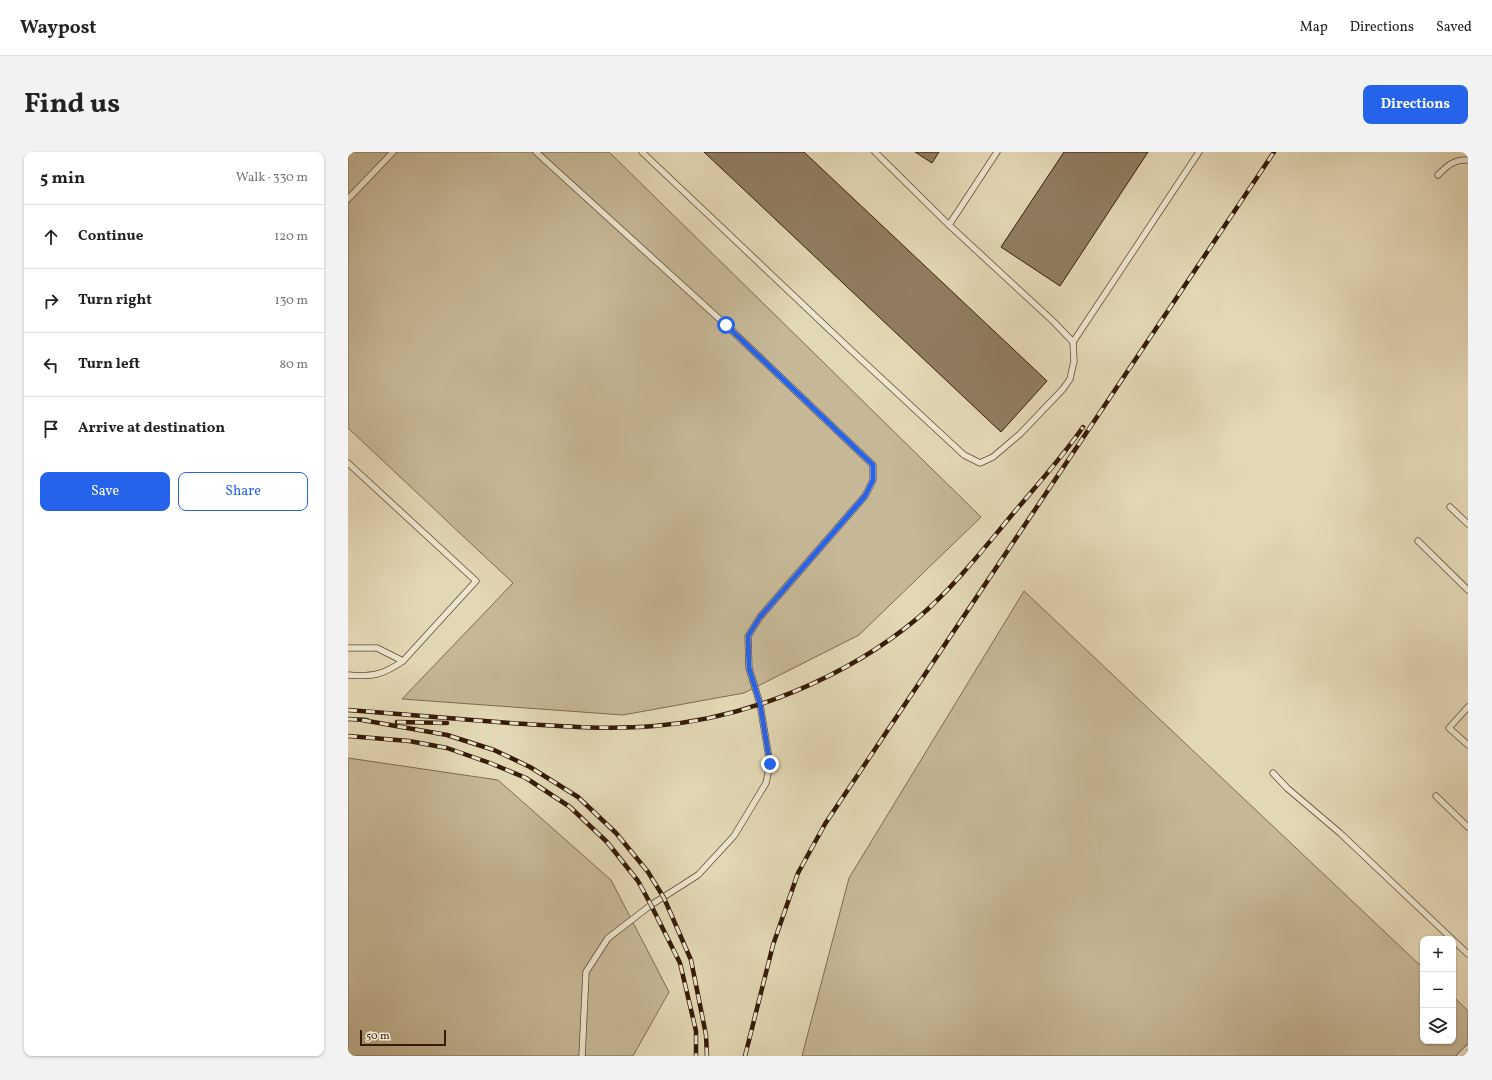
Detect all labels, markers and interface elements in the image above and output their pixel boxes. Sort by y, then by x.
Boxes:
text: Waypost [20,15,96,41]
text: Map [1300,18,1328,37]
text: Directions [1350,18,1414,37]
text: Saved [1436,18,1472,37]
text: Find us [24,85,120,124]
button: Directions [1363,85,1468,124]
text: 5 min [40,167,85,190]
text: Walk · 330 m [236,169,308,187]
icon: ahead [40,226,62,248]
text: Continue [78,226,143,247]
text: 120 m [274,228,308,246]
icon: right [40,290,62,312]
text: Turn right [78,290,152,311]
text: 130 m [275,292,308,310]
route start [717,316,735,334]
icon: left [40,354,62,376]
text: Turn left [78,354,140,375]
text: 80 m [279,356,308,374]
icon: arrive [40,418,62,440]
text: Arrive at destination [78,418,225,439]
button: Save [40,472,170,511]
button: Share [178,472,308,511]
route end [761,755,779,773]
map controls [1420,936,1456,1044]
button: + [1420,936,1456,972]
button: − [1420,972,1456,1008]
button: layers [1420,1008,1456,1044]
scale bar [360,1028,446,1047]
text: 50 m [366,1029,390,1044]

